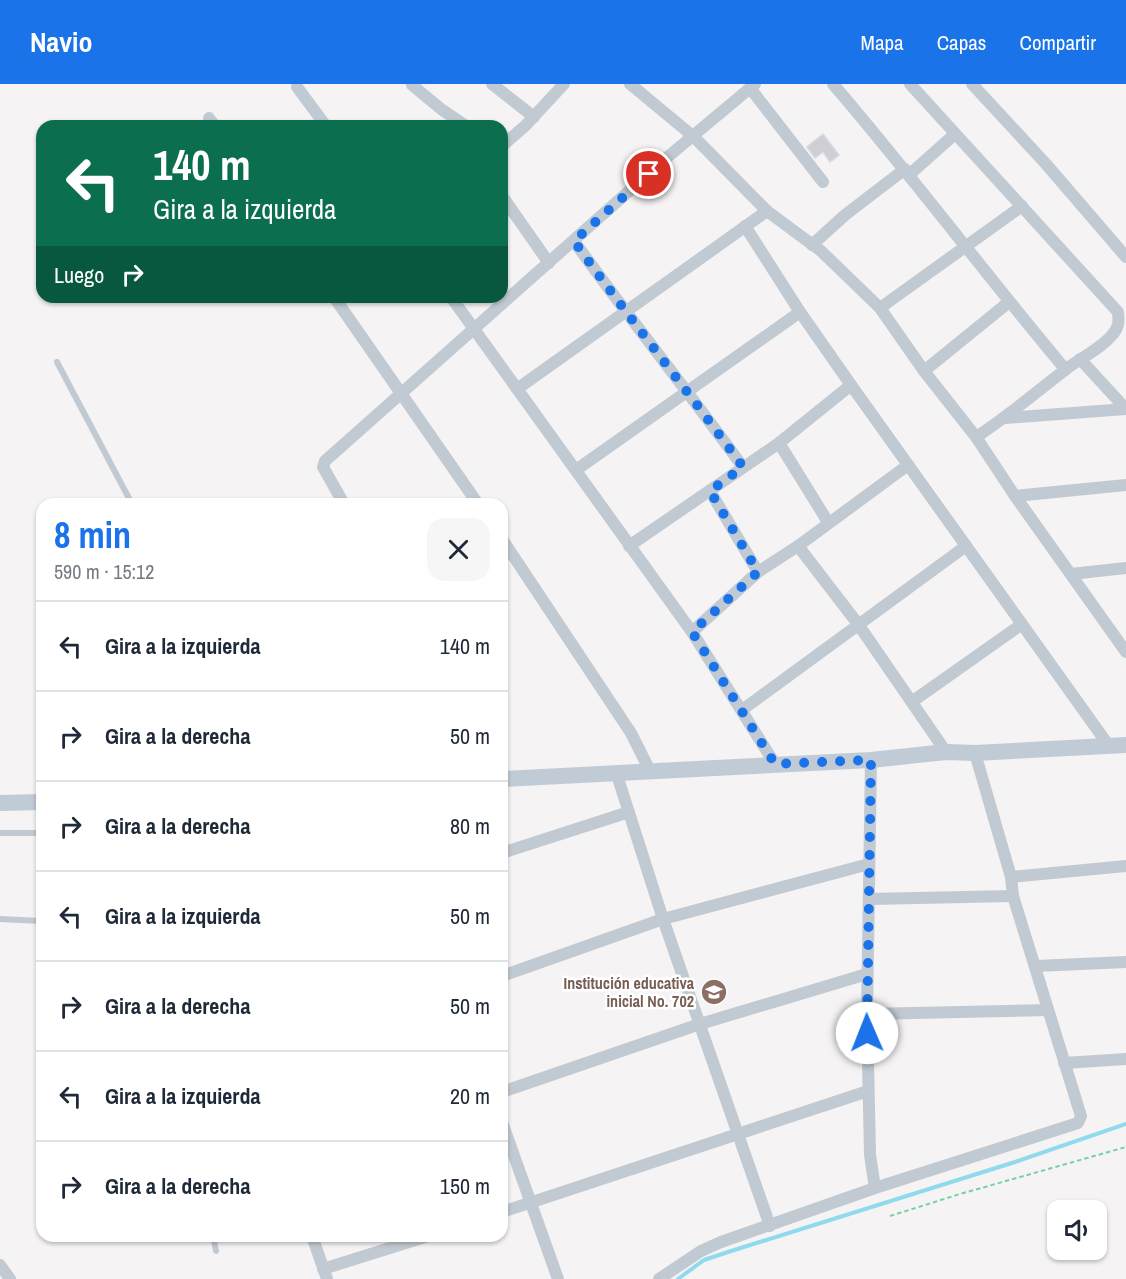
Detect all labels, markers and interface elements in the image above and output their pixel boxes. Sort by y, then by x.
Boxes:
text: Navio [30,23,93,61]
text: Mapa [861,28,904,57]
text: Capas [937,28,986,57]
text: Compartir [1019,28,1096,57]
text: 140 m [153,137,251,193]
icon: left [54,144,132,222]
pin [623,148,674,199]
icon: arrive [632,157,665,190]
text: Gira a la izquierda [153,191,336,227]
icon: right [116,258,149,291]
text: Luego [54,260,104,290]
text: 8 min [54,511,131,559]
button: close [427,518,490,581]
text: 590 m · 15:12 [54,558,154,585]
icon: left [54,630,87,663]
text: Gira a la izquierda [105,631,260,661]
text: 140 m [440,631,490,661]
icon: right [54,720,87,753]
text: Gira a la derecha [105,721,250,751]
text: 50 m [450,721,490,751]
icon: right [54,810,87,843]
text: Gira a la derecha [105,811,250,841]
text: 80 m [450,811,490,841]
icon: left [54,900,87,933]
text: Gira a la izquierda [105,901,260,931]
text: 50 m [450,901,490,931]
place label: Institución educativa inicial No. 702 [563,972,695,1012]
school or university icon: Institución educativa inicial No. 702 [699,977,729,1007]
icon: right [54,990,87,1023]
text: Gira a la derecha [105,991,250,1021]
text: 50 m [450,991,490,1021]
position arrow [835,1001,899,1065]
icon: left [54,1080,87,1113]
text: Gira a la izquierda [105,1081,260,1111]
text: 20 m [450,1081,490,1111]
icon: right [54,1170,87,1203]
text: Gira a la derecha [105,1171,250,1201]
text: 150 m [440,1171,490,1201]
map controls [1047,1200,1107,1260]
button: sound [1047,1200,1107,1260]

